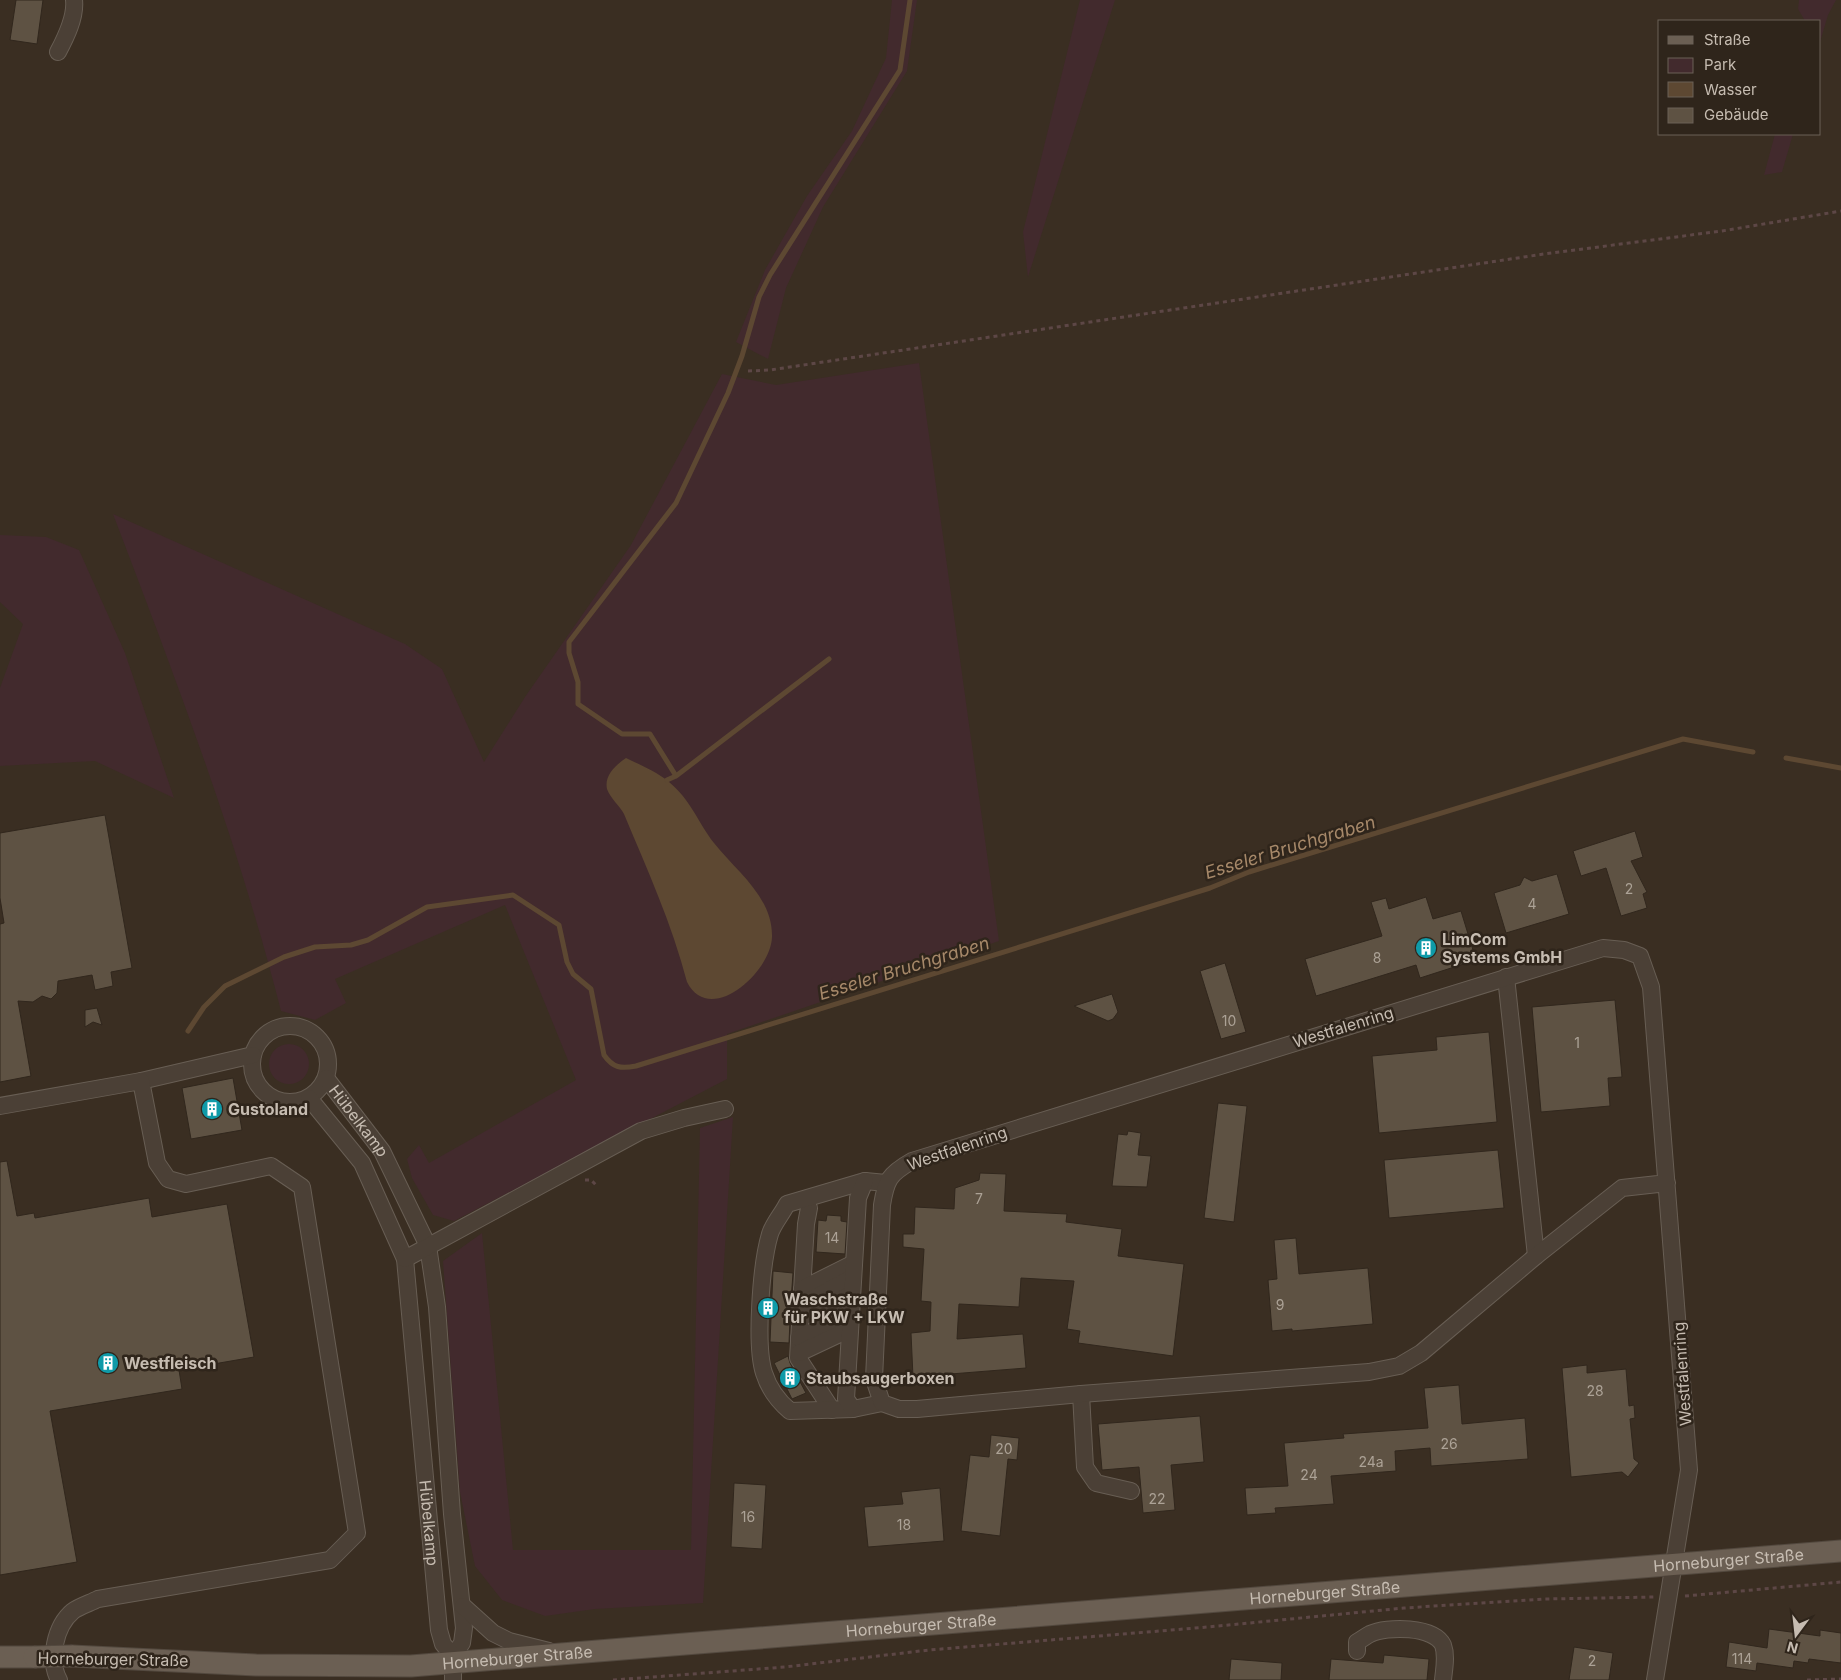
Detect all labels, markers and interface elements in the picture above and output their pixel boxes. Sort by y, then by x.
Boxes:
legend [1658,20,1821,135]
text: Straße [1704,30,1751,49]
text: Park [1704,55,1737,74]
text: Wasser [1704,80,1757,99]
text: Gebäude [1704,105,1769,124]
water label: Esseler Bruchgraben [1202,811,1378,883]
house number: 2 [1625,880,1633,897]
house number: 4 [1527,895,1537,912]
place label: LimCom Systems GmbH [1442,929,1562,967]
water label: Esseler Bruchgraben [816,932,992,1004]
building icon: LimCom Systems GmbH [1414,936,1438,960]
house number: 8 [1373,949,1381,966]
street label: Westfalenring [1290,1002,1396,1052]
house number: 10 [1222,1012,1236,1029]
house number: 1 [1574,1034,1580,1051]
street label: Hübelkamp [325,1081,393,1160]
building icon: Gustoland [200,1097,224,1121]
place label: Gustoland [228,1099,308,1119]
street label: Westfalenring [904,1122,1010,1174]
house number: 7 [975,1190,983,1207]
house number: 14 [825,1229,839,1246]
place label: Waschstraße für PKW + LKW [784,1289,905,1327]
building icon: Waschstraße für PKW + LKW [756,1296,780,1320]
house number: 9 [1276,1296,1284,1313]
street label: Westfalenring [1668,1321,1696,1427]
building icon: Westfleisch [96,1351,120,1375]
place label: Westfleisch [124,1353,217,1373]
building icon: Staubsaugerboxen [778,1366,802,1390]
place label: Staubsaugerboxen [806,1368,954,1388]
house number: 28 [1586,1382,1604,1399]
house number: 26 [1440,1435,1458,1452]
house number: 20 [995,1440,1013,1457]
house number: 24a [1358,1453,1384,1470]
house number: 24 [1300,1466,1318,1483]
street label: Hübelkamp [415,1479,443,1567]
house number: 22 [1148,1490,1166,1507]
house number: 16 [741,1508,755,1525]
house number: 18 [897,1516,911,1533]
street label: Horneburger Straße [1652,1544,1805,1576]
street label: Horneburger Straße [1249,1576,1401,1609]
street label: Horneburger Straße [845,1609,997,1641]
north arrow [1771,1610,1821,1660]
text: N [1785,1638,1800,1658]
street label: Horneburger Straße [441,1641,593,1673]
street label: Horneburger Straße [37,1648,189,1670]
house number: 114 [1732,1650,1752,1667]
house number: 2 [1588,1652,1596,1669]

